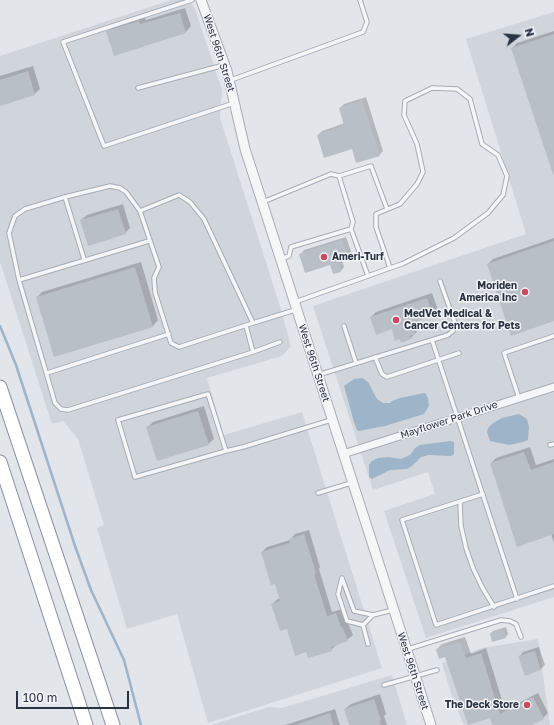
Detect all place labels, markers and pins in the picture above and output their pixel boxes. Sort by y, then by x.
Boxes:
place label: Ameri-Turf [332,251,384,263]
marker: Ameri-Turf [319,252,329,262]
place label: Moriden America Inc [459,280,517,304]
marker: Moriden America Inc [520,287,530,297]
place label: MedVet Medical & Cancer Centers for Pets [404,308,520,332]
marker: MedVet Medical & Cancer Centers for Pets [391,315,401,325]
place label: The Deck Store [445,699,519,711]
marker: The Deck Store [522,700,532,710]

